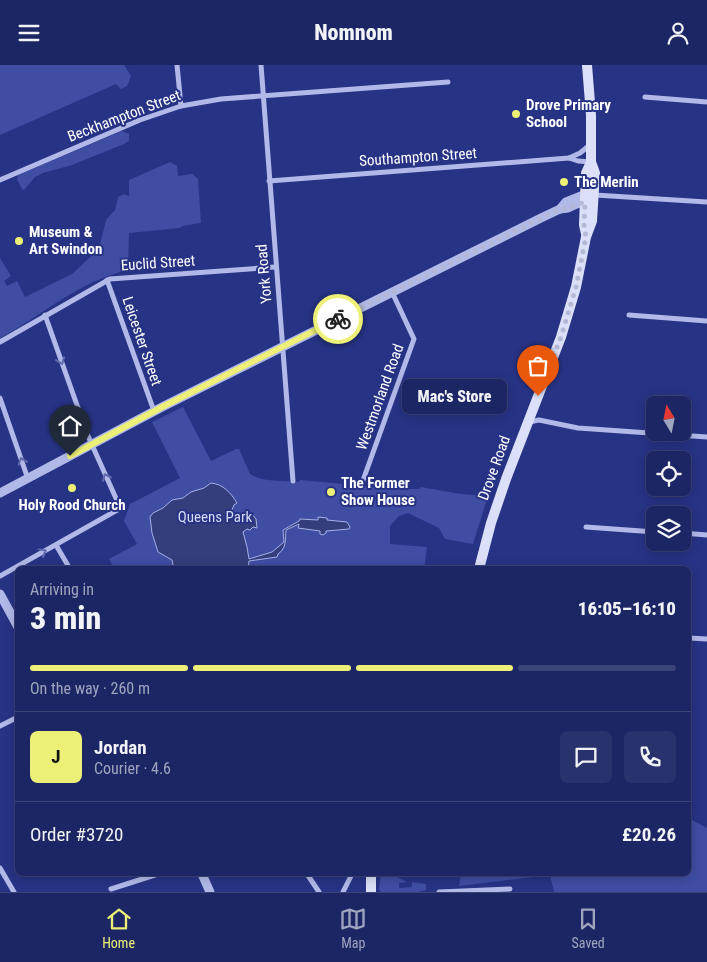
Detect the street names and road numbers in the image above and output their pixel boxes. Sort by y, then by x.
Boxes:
street label: Beckhampton Street [65,86,183,146]
street label: Southampton Street [359,144,477,170]
street label: York Road [252,243,276,305]
street label: Euclid Street [120,251,196,275]
street label: Leicester Street [118,294,166,388]
street label: Westmorland Road [352,341,408,453]
street label: Drove Road [474,433,514,503]

